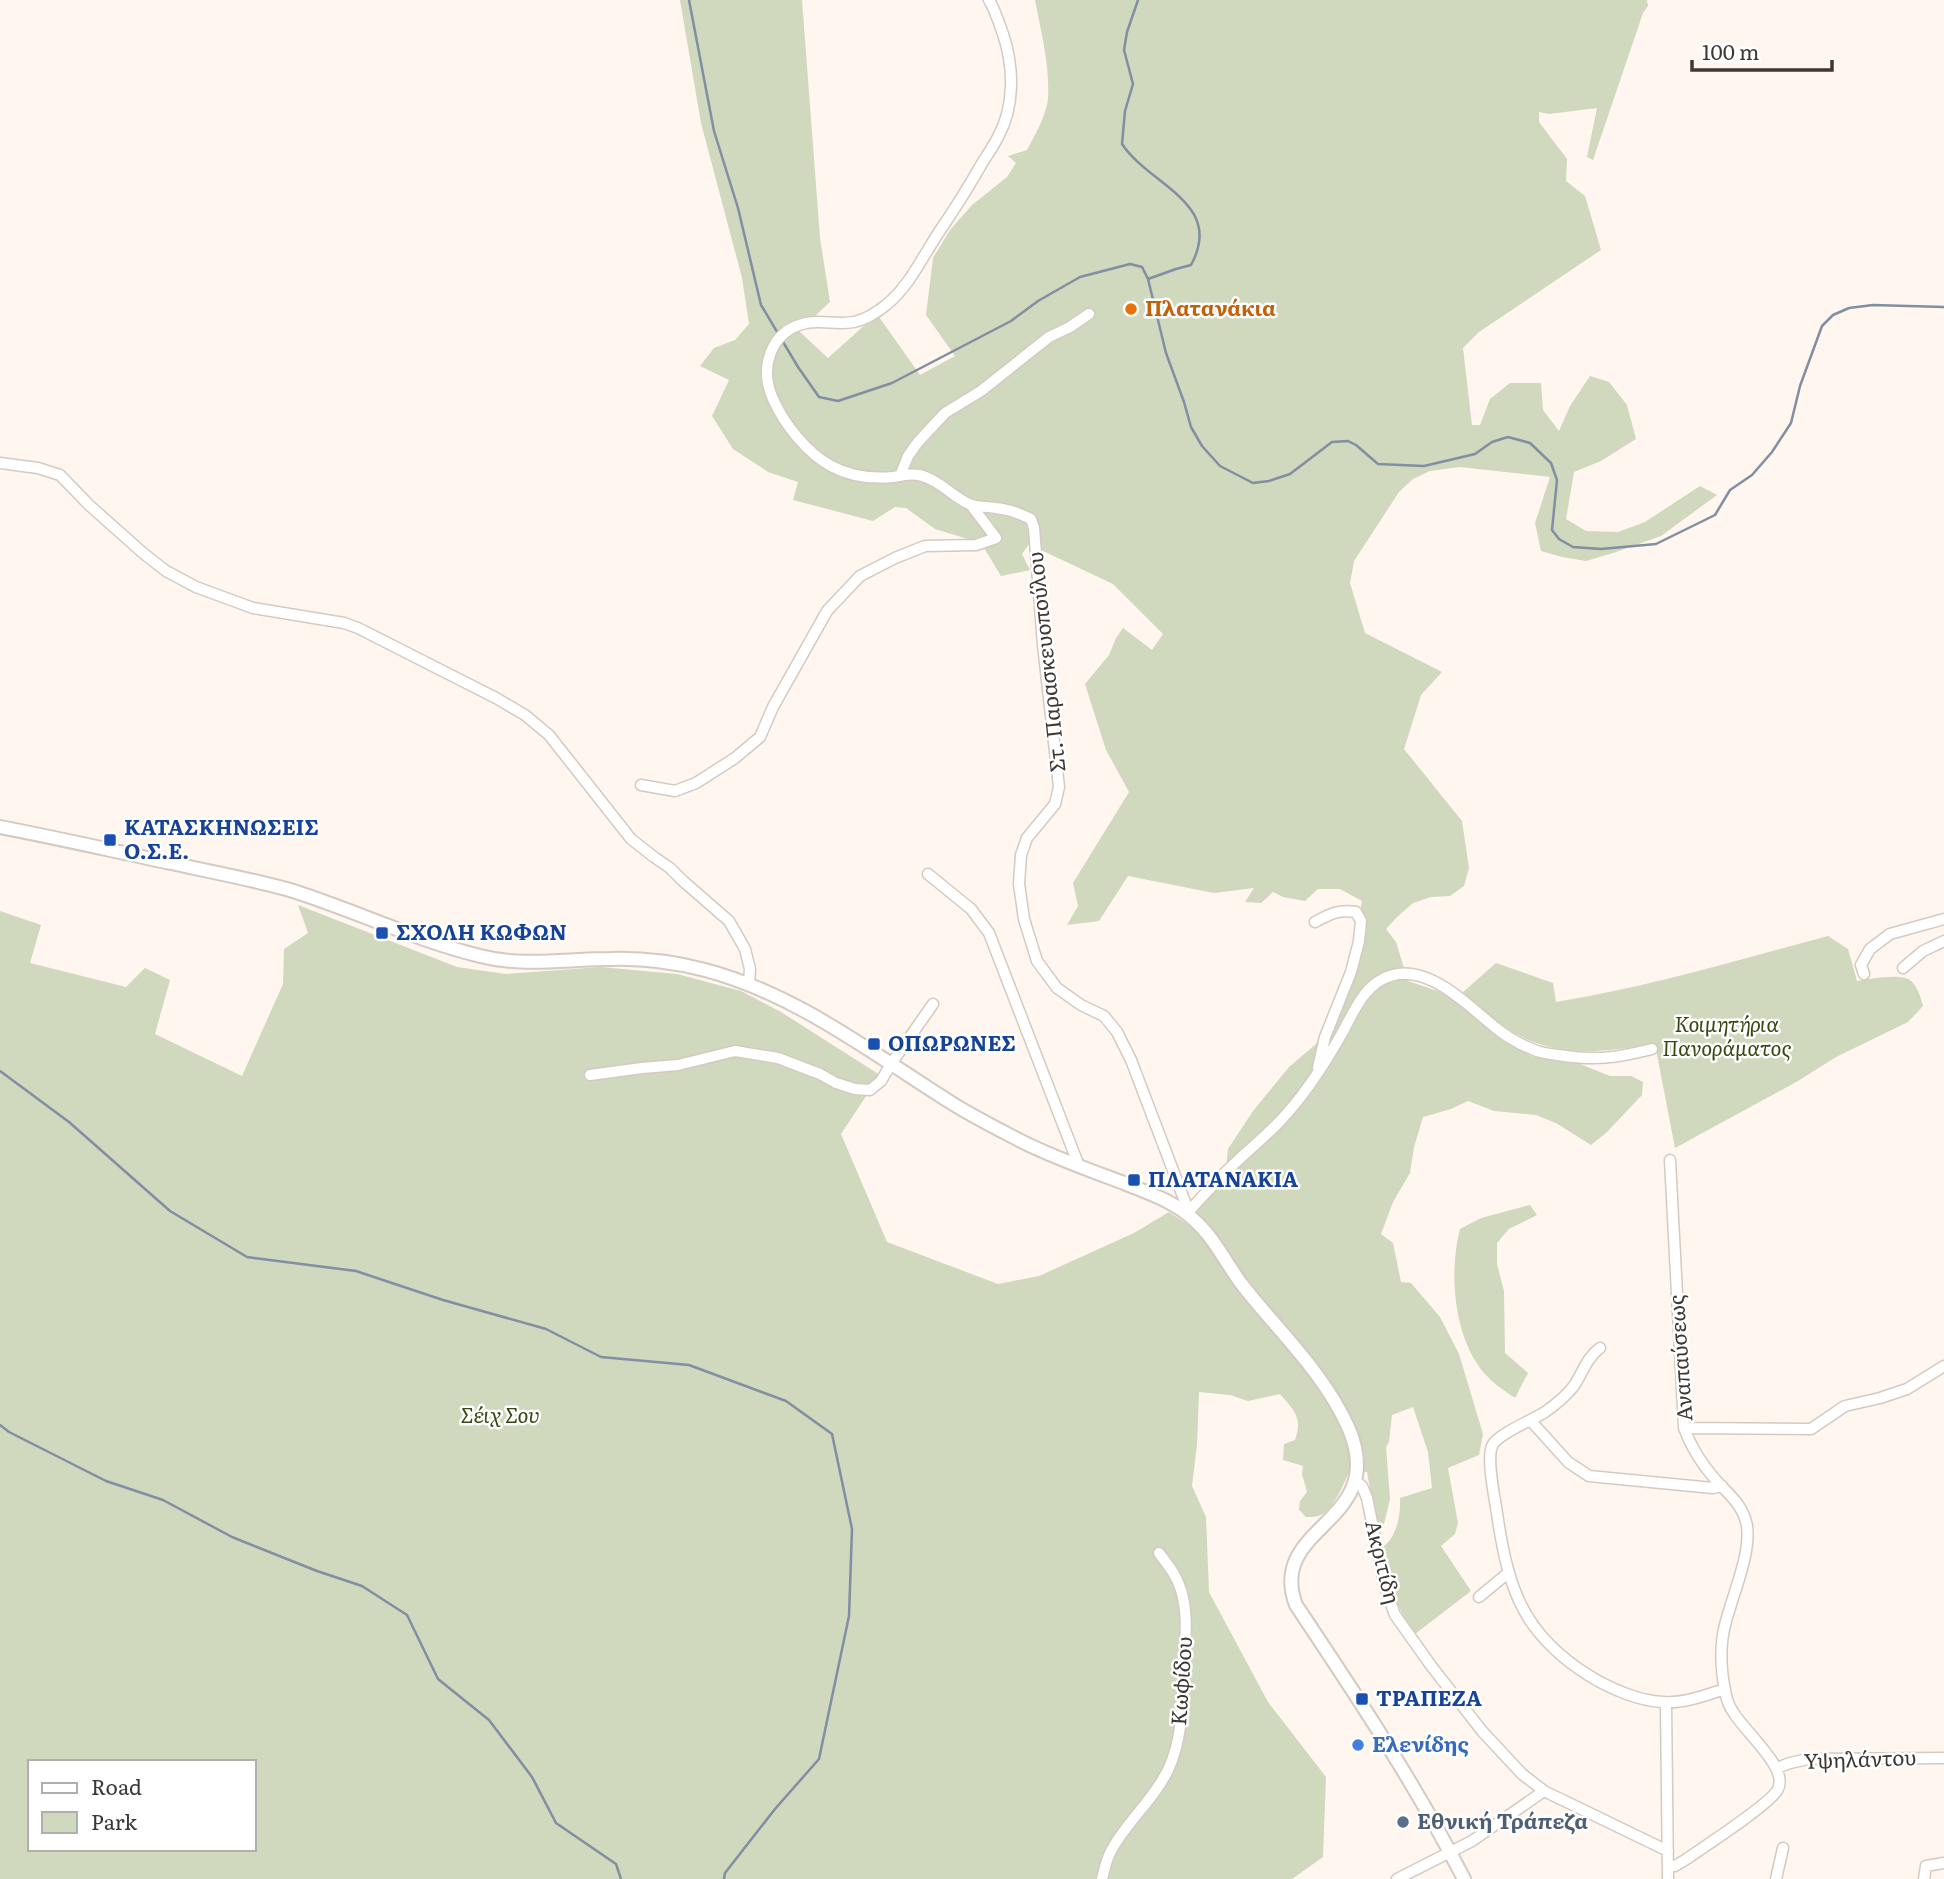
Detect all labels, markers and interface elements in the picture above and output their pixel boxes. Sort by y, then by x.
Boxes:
scale bar [1692,28,1832,72]
text: 100 m [1702,35,1759,66]
place label: Πλατανάκια [1145,291,1276,322]
marker: Πλατανάκια [1123,301,1139,317]
street label: Στ. Παρασκευοπούλου [1018,550,1072,774]
place label: ΚΑΤΑΣΚΗΝΩΣΕΙΣ Ο.Σ.Ε. [124,810,319,865]
marker: ΚΑΤΑΣΚΗΝΩΣΕΙΣ Ο.Σ.Ε. [102,832,118,848]
place label: ΣΧΟΛΗ ΚΩΦΩΝ [396,915,567,946]
marker: ΣΧΟΛΗ ΚΩΦΩΝ [374,925,390,941]
park label: Κοιμητήρια Πανοράματος [1662,1007,1792,1062]
place label: ΟΠΩΡΩΝΕΣ [888,1026,1016,1057]
marker: ΟΠΩΡΩΝΕΣ [866,1036,882,1052]
place label: ΠΛΑΤΑΝΑΚΙΑ [1148,1162,1298,1193]
marker: ΠΛΑΤΑΝΑΚΙΑ [1126,1172,1142,1188]
street label: Αναπαύσεως [1659,1294,1698,1422]
park label: Σέιχ Σου [460,1398,540,1429]
street label: Ακριτίδη [1359,1516,1410,1607]
street label: Κωφίδου [1161,1635,1198,1726]
place label: ΤΡΑΠΕΖΑ [1376,1681,1482,1712]
marker: ΤΡΑΠΕΖΑ [1354,1691,1370,1707]
place label: Ελενίδης [1372,1727,1469,1758]
marker: Ελενίδης [1350,1737,1366,1753]
street label: Υψηλάντου [1803,1740,1917,1775]
legend [28,1760,256,1851]
text: Road [91,1770,142,1801]
place label: Εθνική Τράπεζα [1417,1804,1588,1835]
text: Park [91,1805,137,1836]
marker: Εθνική Τράπεζα [1395,1814,1411,1830]

